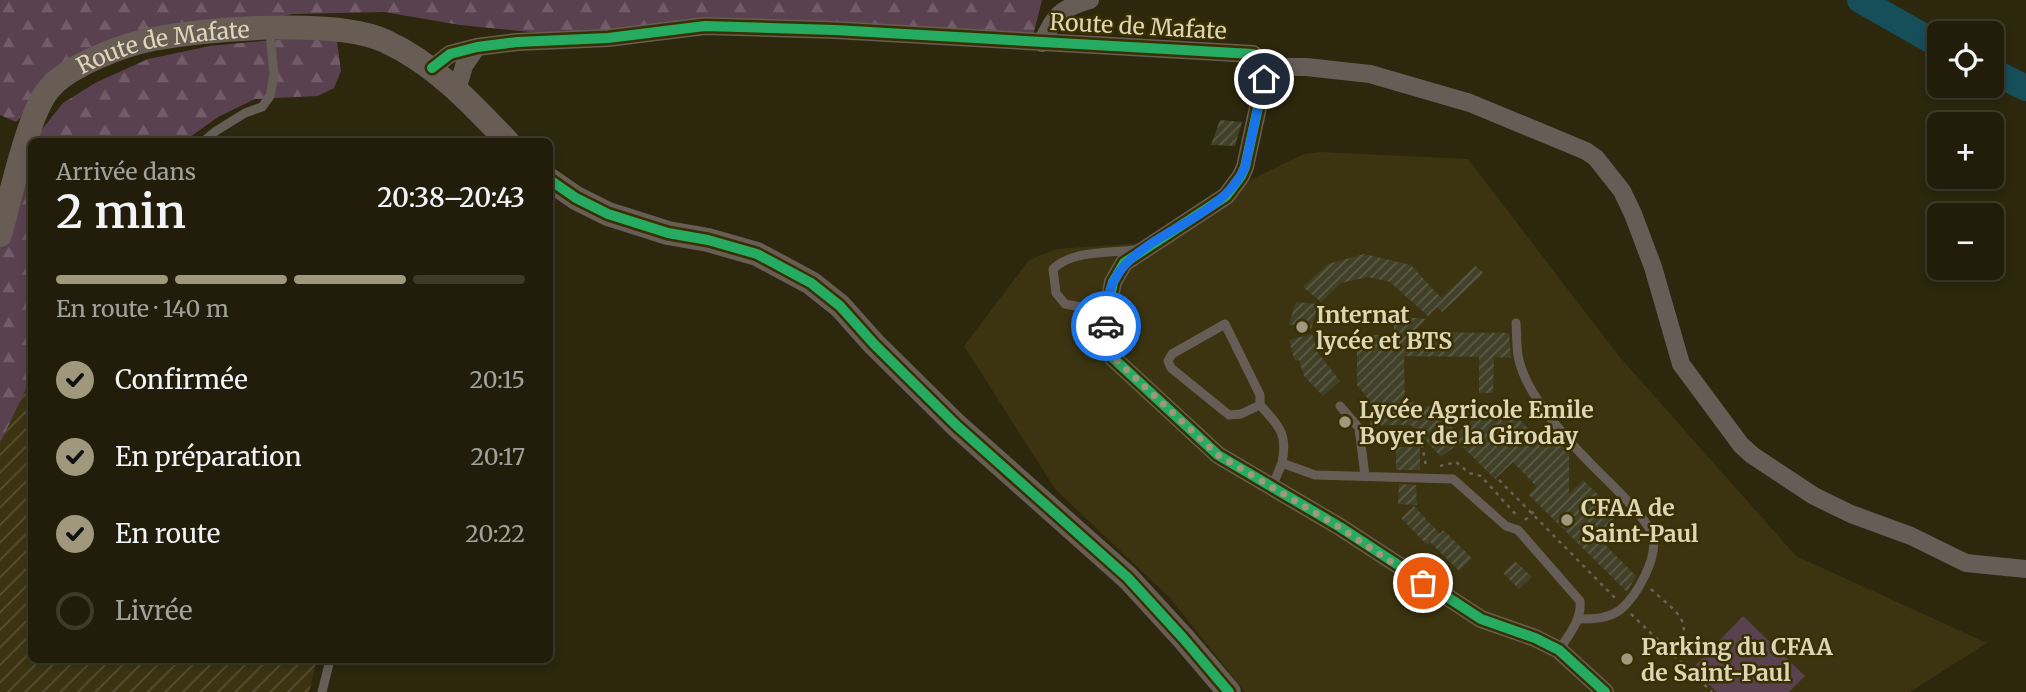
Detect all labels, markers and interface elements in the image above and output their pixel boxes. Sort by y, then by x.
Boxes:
street label: Route de Mafate [1049,7,1227,45]
street label: Route de Mafate [71,14,250,80]
map controls [1927,21,2004,280]
button: locate [1927,21,2004,98]
pin [1234,49,1294,109]
icon: home [1245,60,1283,98]
button: + [1927,112,2004,189]
text: Arrivée dans [56,157,196,186]
text: 20:38–20:43 [377,181,525,214]
text: 2 min [56,183,186,241]
button: − [1927,203,2004,280]
courier [1071,291,1141,361]
text: En route · 140 m [56,294,229,323]
place label: Internat lycée et BTS [1316,300,1452,355]
icon: car [1087,307,1125,345]
marker: Internat lycée et BTS [1294,319,1310,335]
icon: check [56,361,94,399]
text: Confirmée [115,363,248,396]
text: 20:15 [470,365,525,394]
place label: Lycée Agricole Emile Boyer de la Giroday [1359,395,1594,450]
marker: Lycée Agricole Emile Boyer de la Giroday [1337,414,1353,430]
icon: check [56,438,94,476]
text: En préparation [115,440,302,473]
text: 20:17 [471,442,525,471]
place label: CFAA de Saint-Paul [1581,493,1699,548]
marker: CFAA de Saint-Paul [1559,512,1575,528]
icon: check [56,515,94,553]
text: En route [115,517,220,550]
text: 20:22 [465,519,525,548]
pin [1393,553,1453,613]
icon: bag [1404,564,1442,602]
text: Livrée [115,594,193,627]
place label: Parking du CFAA de Saint-Paul [1641,632,1834,687]
marker: Parking du CFAA de Saint-Paul [1619,651,1635,667]

